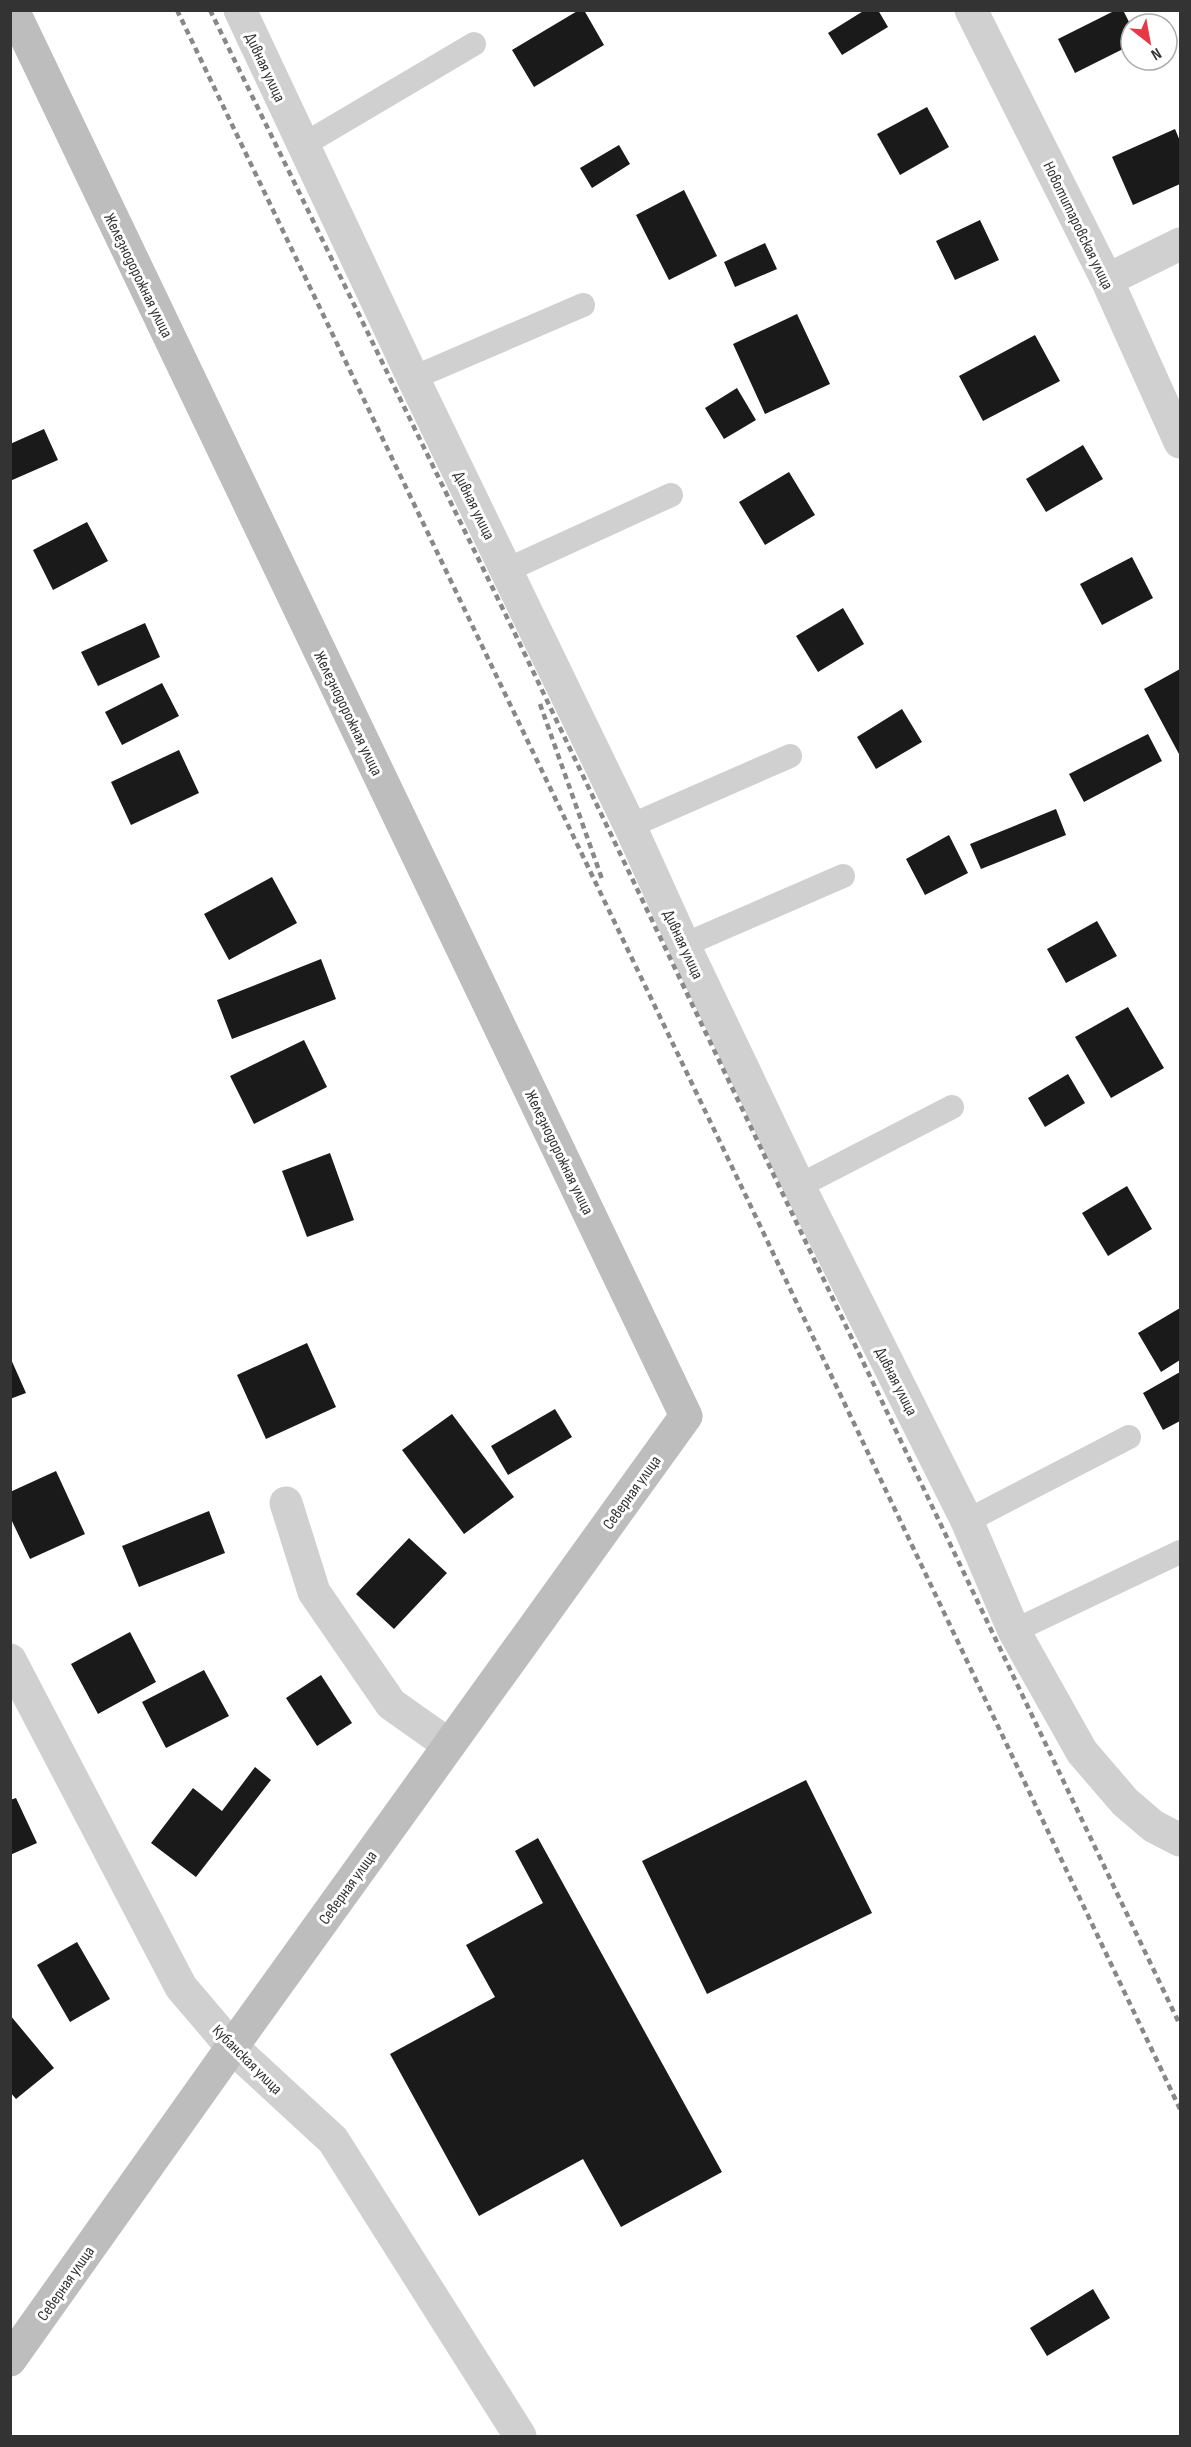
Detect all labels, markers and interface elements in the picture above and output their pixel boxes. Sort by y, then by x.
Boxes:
north arrow [1119,12,1179,72]
street label: Дивная улица [240,30,289,105]
text: N [1147,43,1165,64]
street label: Новотитаровская улица [1038,159,1117,293]
street label: Железнодорожная улица [99,210,176,341]
street label: Дивная улица [449,468,498,543]
street label: Железнодорожная улица [309,648,386,779]
street label: Дивная улица [658,907,707,982]
street label: Железнодорожная улица [520,1087,597,1218]
street label: Дивная улица [870,1344,921,1419]
street label: Северная улица [599,1452,665,1534]
street label: Северная улица [315,1847,381,1929]
street label: Кубанская улица [208,2021,286,2099]
street label: Северная улица [34,2243,99,2325]

